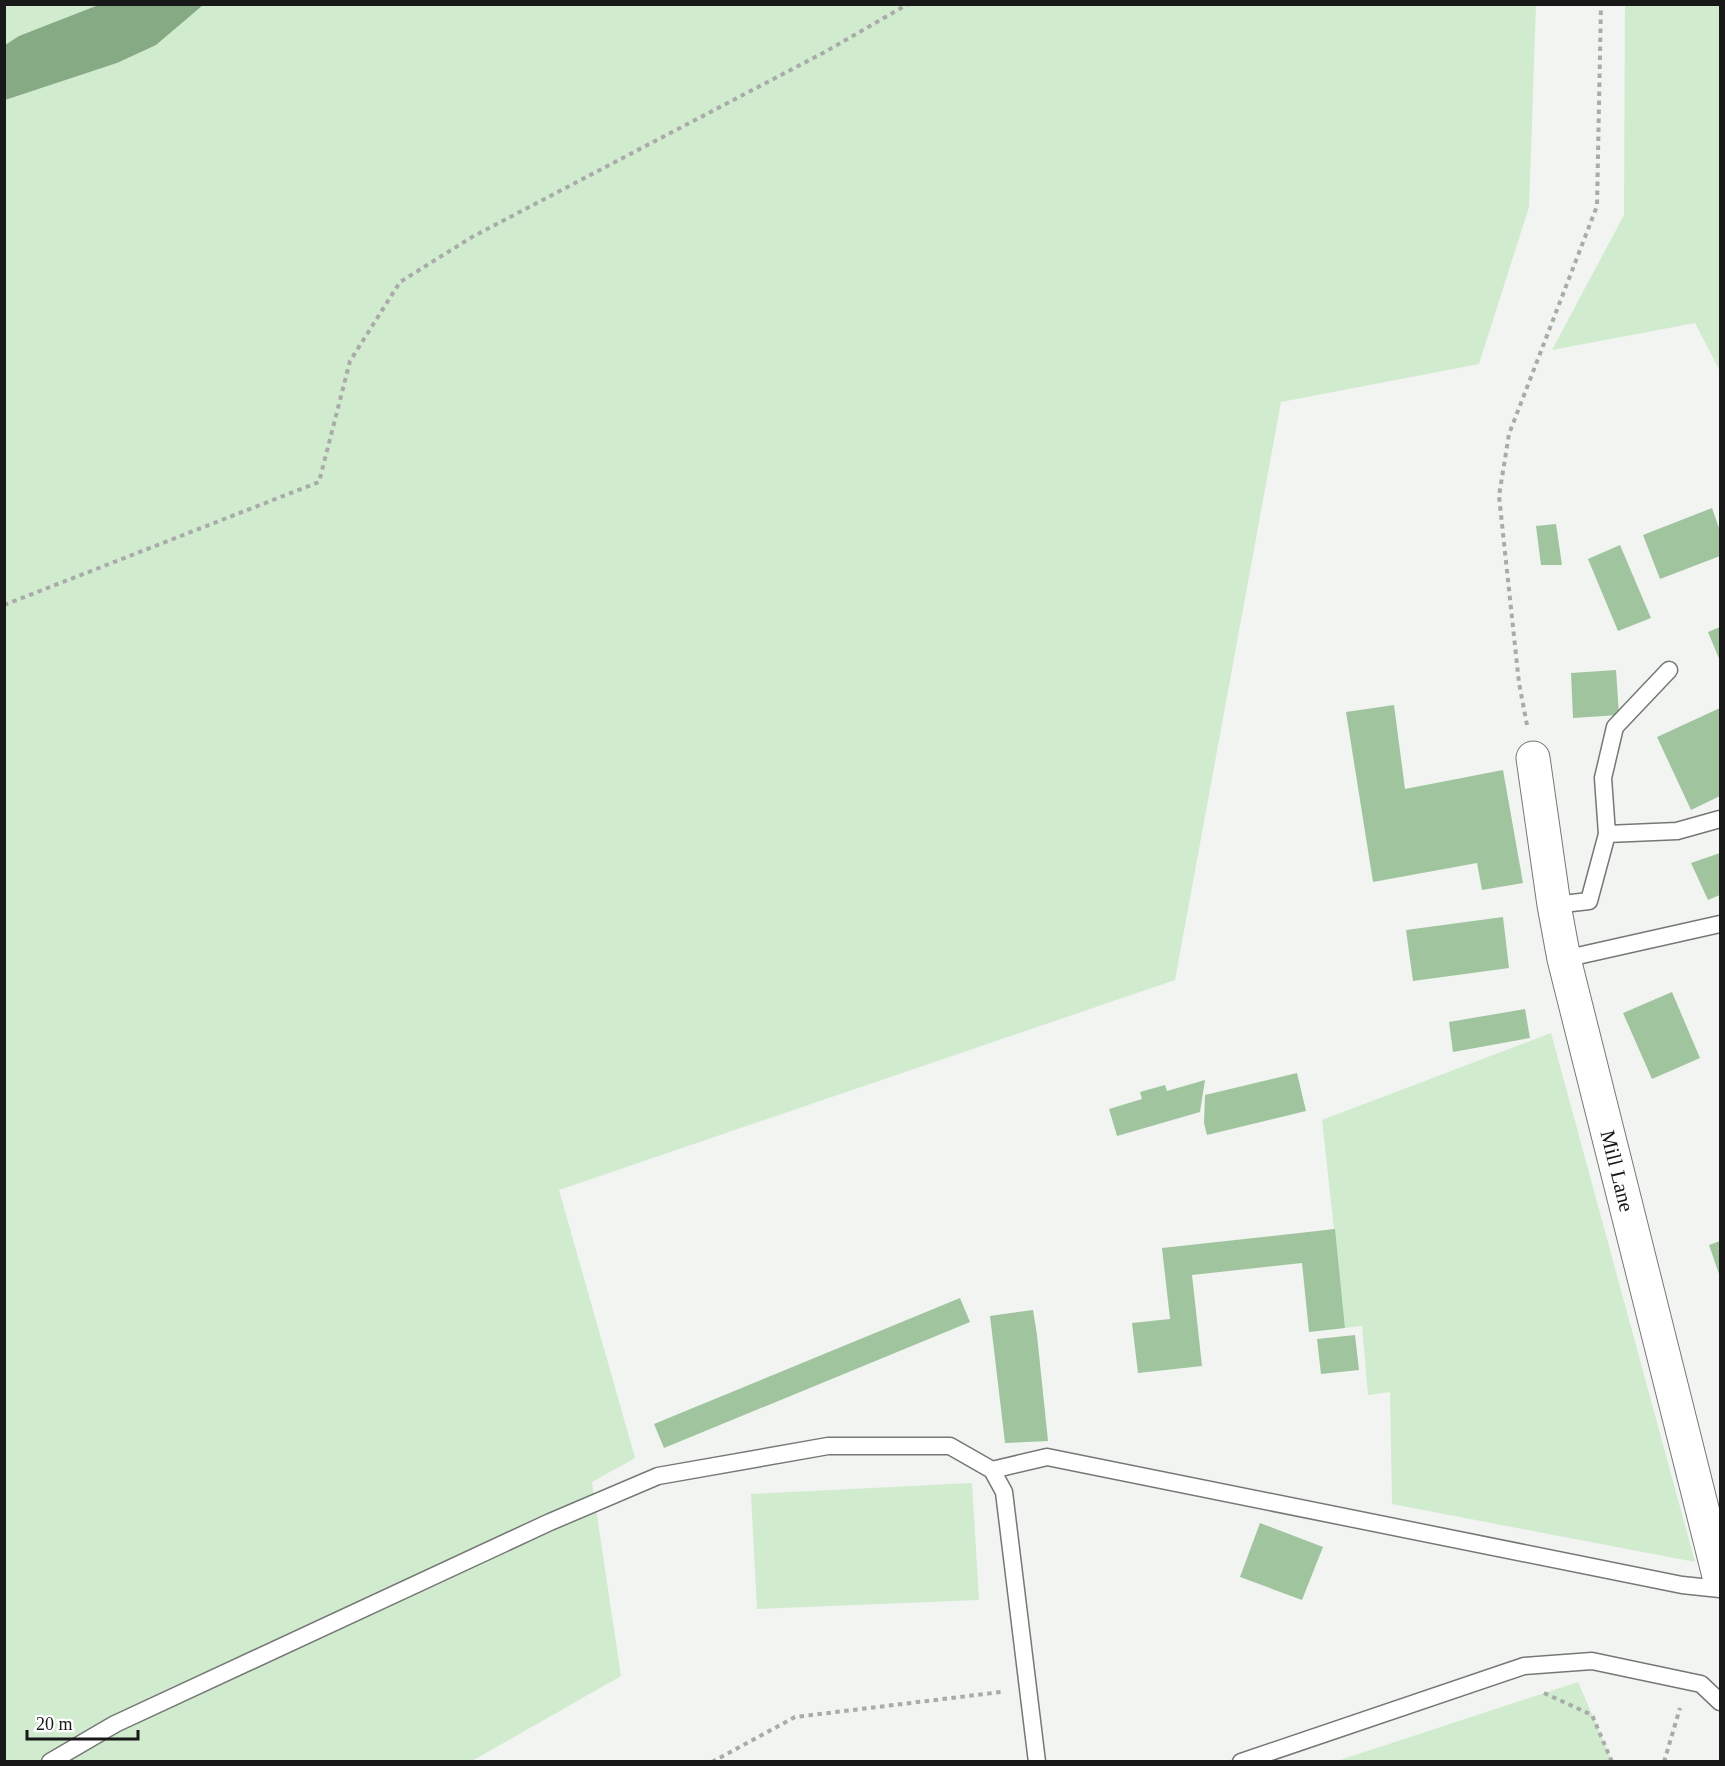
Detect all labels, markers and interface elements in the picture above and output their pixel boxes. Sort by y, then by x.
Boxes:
street label: Mill Lane [1595,1128,1639,1214]
scale bar [27,1703,138,1741]
text: 20 m [36,1714,73,1734]

